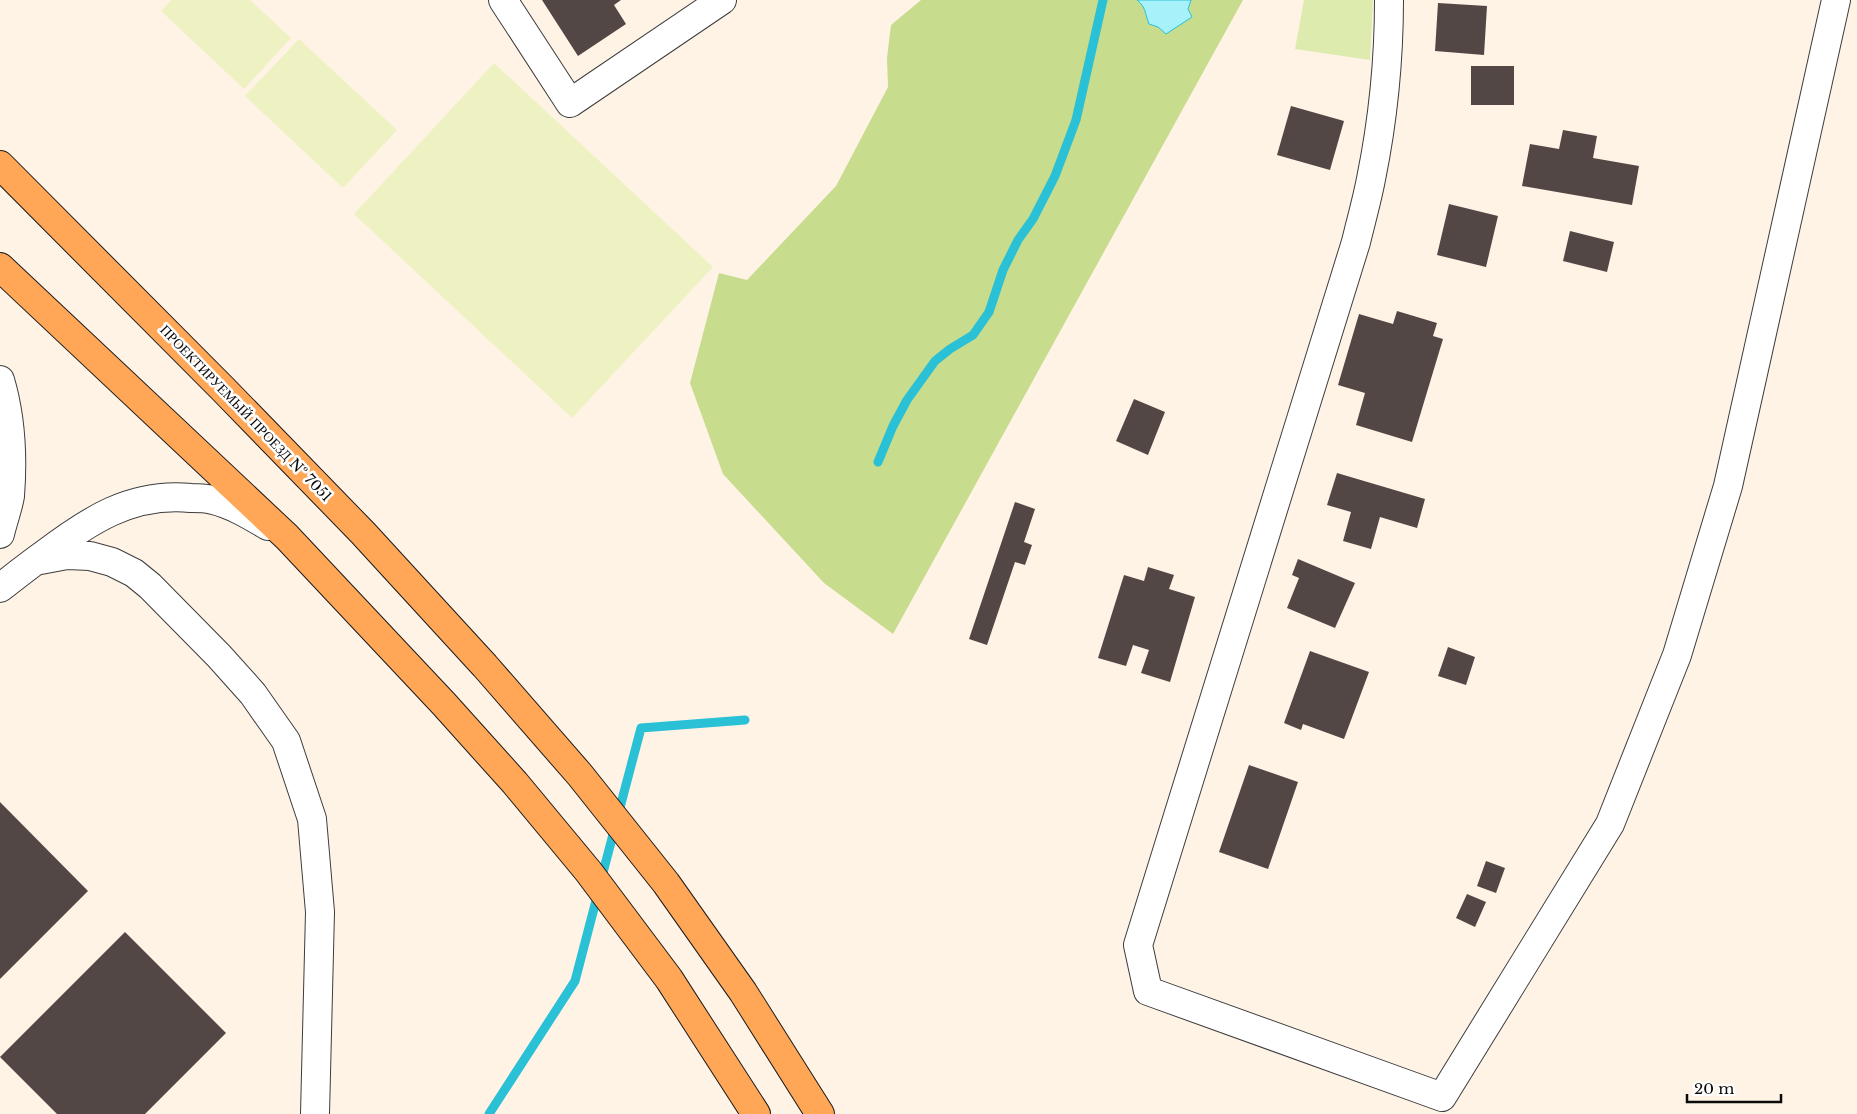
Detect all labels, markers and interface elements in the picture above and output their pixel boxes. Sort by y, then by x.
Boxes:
street label: ПРОЕКТИРУЕМЫЙ ПРОЕЗД № 7051 [156,321,336,505]
scale bar [1687,1072,1781,1104]
text: 20 m [1694,1079,1734,1098]

